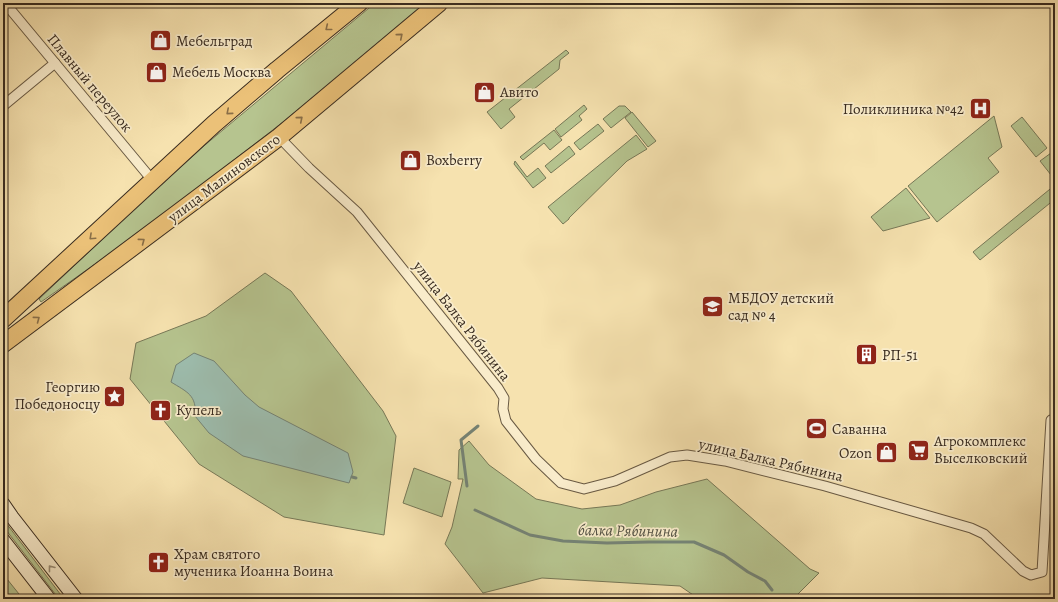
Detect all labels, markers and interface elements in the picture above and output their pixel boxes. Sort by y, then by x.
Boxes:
one-way arrow [326,23,333,30]
shop icon: Мебельград [148,28,174,54]
street label: Плавный переулок [43,30,137,136]
place label: Мебельград [176,31,252,51]
one-way arrow [395,33,403,40]
shop icon: Мебель Москва [144,59,170,85]
place label: Мебель Москва [172,62,271,82]
shop icon: Авито [472,79,498,105]
place label: Авито [499,82,539,102]
hospital icon: Поликлиника №42 [967,96,993,122]
place label: Поликлиника №42 [843,99,964,119]
one-way arrow [226,107,234,114]
one-way arrow [295,116,303,123]
street label: улица Малиновского [163,129,284,227]
shop icon: Boxberry [397,147,423,173]
place label: Boxberry [426,150,482,170]
one-way arrow [89,232,97,240]
one-way arrow [137,238,144,245]
street label: улица Балка Рябинина [408,256,515,385]
place label: МБДОУ детский сад № 4 [728,288,834,325]
school or university icon: МБДОУ детский сад № 4 [700,294,726,320]
one-way arrow [33,316,40,323]
building icon: РП-51 [853,342,879,368]
place label: РП-51 [882,345,918,365]
place label: Георгию Победоносцу [14,377,100,414]
place icon: Георгию Победоносцу [102,383,128,409]
church icon: Купель [148,397,174,423]
place label: Купель [176,400,222,420]
sports icon: Саванна [803,416,829,442]
place label: Саванна [832,419,887,439]
place label: Агрокомплекс Выселковский [933,431,1028,468]
street label: улица Балка Рябинина [696,433,845,486]
supermarket icon: Агрокомплекс Выселковский [905,437,931,463]
shop icon: Ozon [874,440,900,466]
place label: Ozon [839,443,872,463]
water label: балка Рябинина [578,519,678,543]
place label: Храм святого мученика Иоанна Воина [174,544,334,581]
church icon: Храм святого мученика Иоанна Воина [145,550,171,576]
one-way arrow [49,566,56,573]

